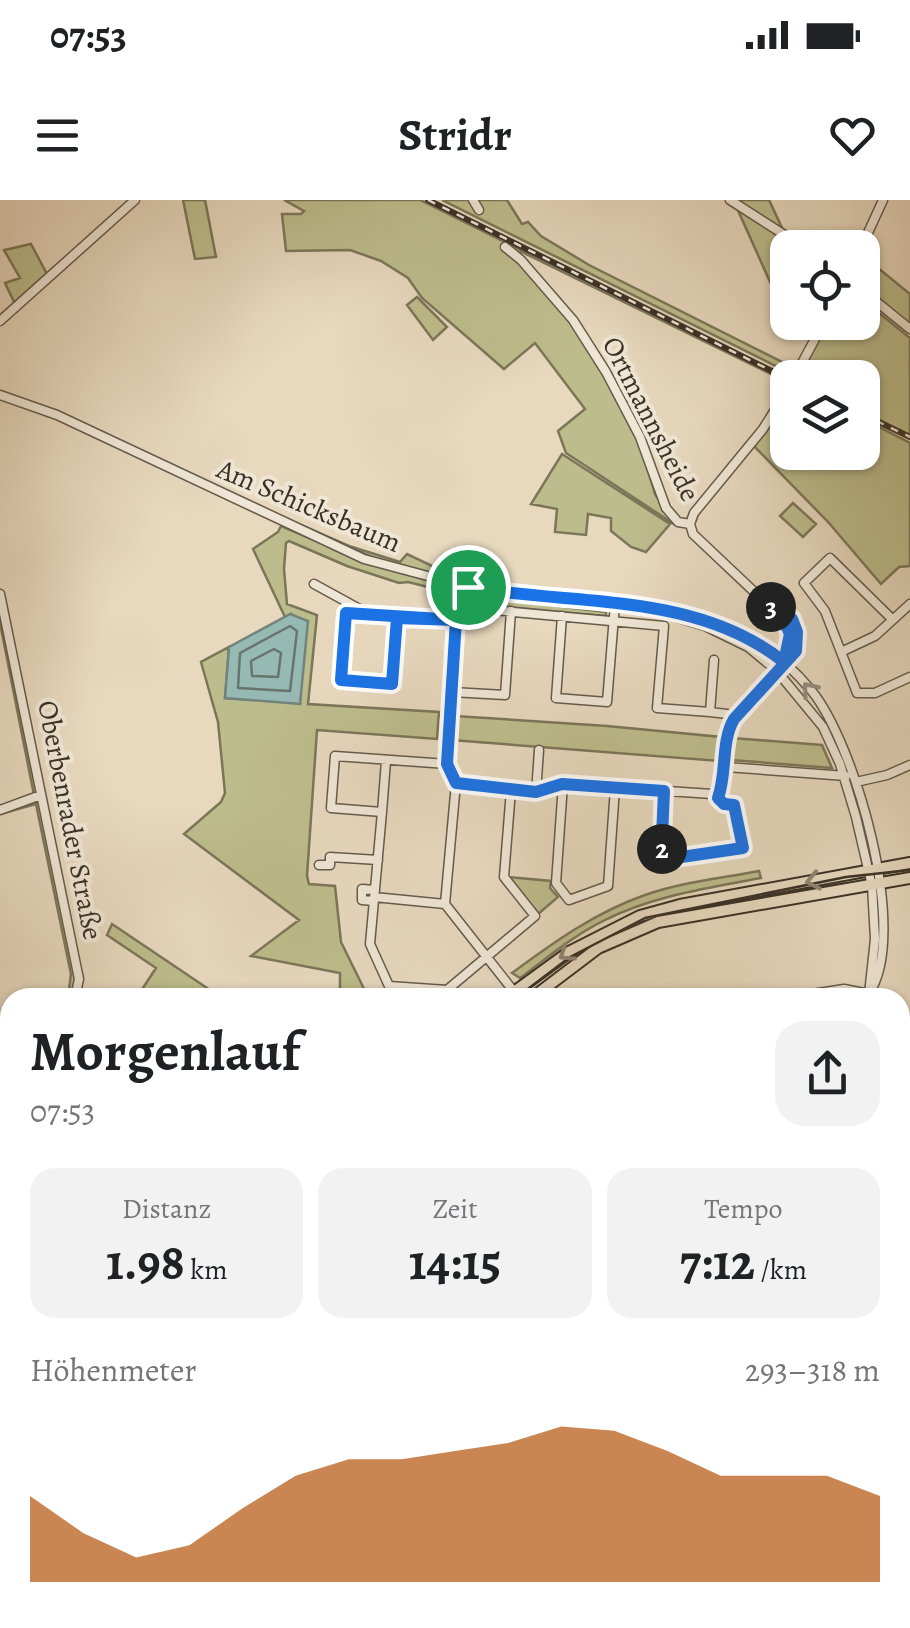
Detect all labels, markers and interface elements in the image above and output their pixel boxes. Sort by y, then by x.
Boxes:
text: 07:53 [50,9,127,61]
text: Stridr [398,104,512,166]
icon: menu [30,108,85,163]
icon: heart [825,108,880,163]
map controls [770,230,880,470]
button: locate [770,230,880,340]
street label: Ortmannsheide [593,330,709,508]
button: layers [770,360,880,470]
street label: Am Schicksbaum [210,450,407,562]
pin [426,545,511,630]
icon: arrive [441,560,496,615]
pin: 3 [746,582,796,632]
text: 3 [765,588,777,626]
one-way arrow [802,682,820,700]
street label: Oberbenrader Straße [28,697,112,943]
pin: 2 [637,824,687,874]
text: 2 [655,830,669,868]
one-way arrow [805,869,822,890]
one-way arrow [559,942,577,961]
text: Morgenlauf [30,1014,300,1089]
button: share [775,1021,880,1126]
text: 07:53 [30,1089,95,1133]
text: Distanz [122,1190,211,1228]
text: Zeit [432,1190,478,1228]
text: Tempo [704,1190,782,1228]
text: 1.98 [106,1228,185,1296]
text: 14:15 [409,1228,501,1296]
text: 7:12 [680,1228,755,1296]
text: km [185,1251,227,1289]
text: /km [755,1251,807,1289]
text: Höhenmeter [30,1348,197,1392]
text: 293–318 m [745,1348,880,1392]

